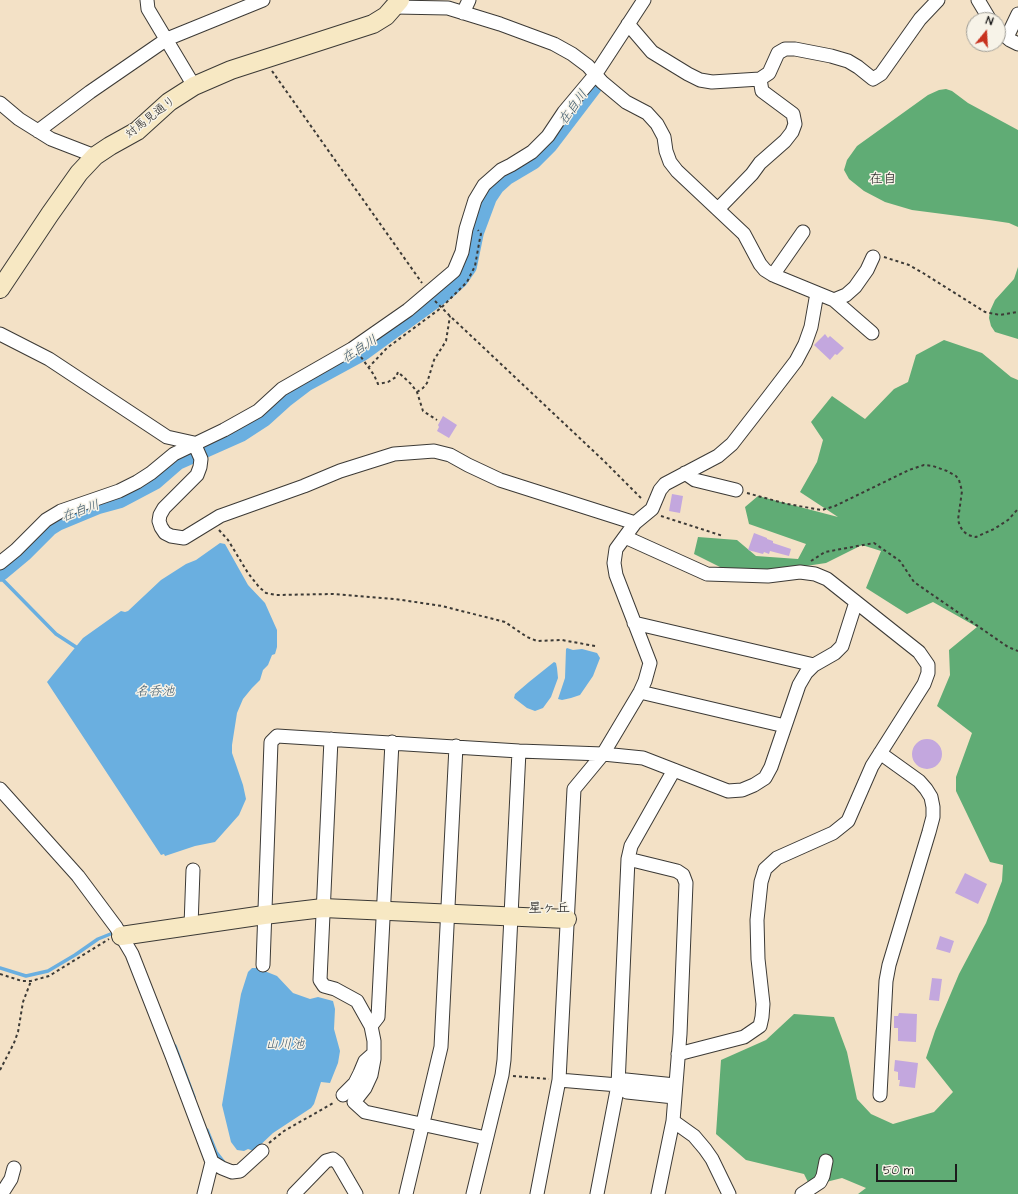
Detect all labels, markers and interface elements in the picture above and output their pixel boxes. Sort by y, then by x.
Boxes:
north arrow [966,12,1006,52]
text: N [984,13,995,29]
water label: 在自川 [556,88,592,128]
street label: 対馬見通り [123,94,179,142]
district label: 在自 [869,172,897,188]
water label: 在自川 [339,333,381,367]
water label: 在自川 [60,498,102,526]
water label: 名呑池 [136,684,174,700]
district label: 星ヶ丘 [528,901,570,917]
water label: 山川池 [266,1037,304,1053]
scale bar [878,1156,959,1182]
text: 50 m [883,1162,913,1179]

